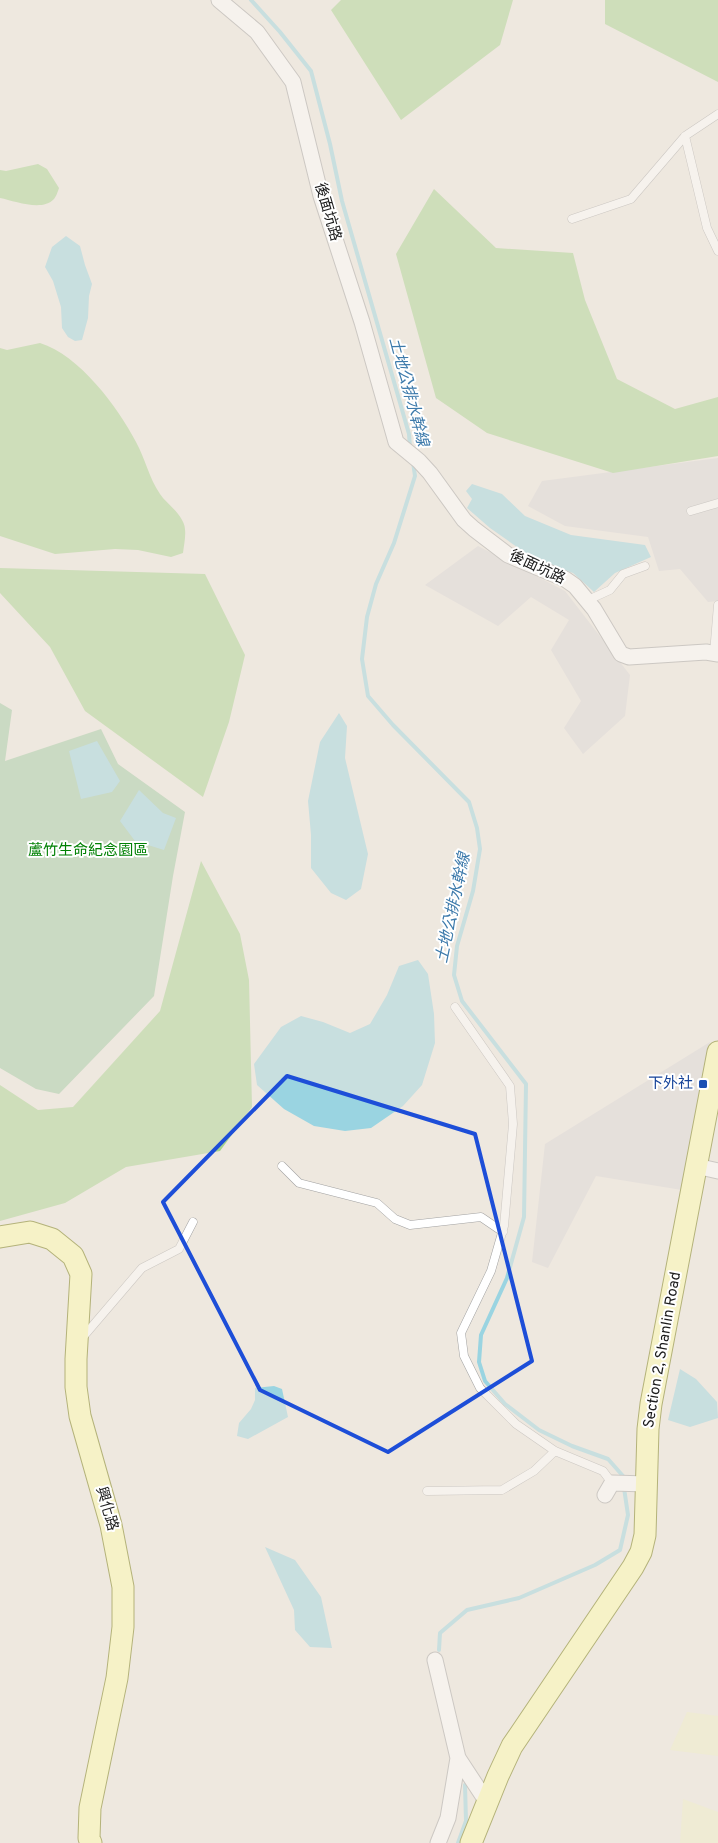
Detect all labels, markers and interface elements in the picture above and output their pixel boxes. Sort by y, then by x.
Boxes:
street label: 後面坑路 [310,180,345,243]
water label: 土地公排水幹線 [384,335,433,451]
street label: 後面坑路 [506,546,569,589]
park label: 蘆竹生命紀念園區 [28,842,148,861]
water label: 土地公排水幹線 [433,849,476,965]
place label: 下外社 [648,1075,693,1094]
marker: 下外社 [697,1078,709,1090]
street label: Section 2, Shanlin Road [640,1270,686,1430]
street label: 興化路 [91,1484,122,1533]

